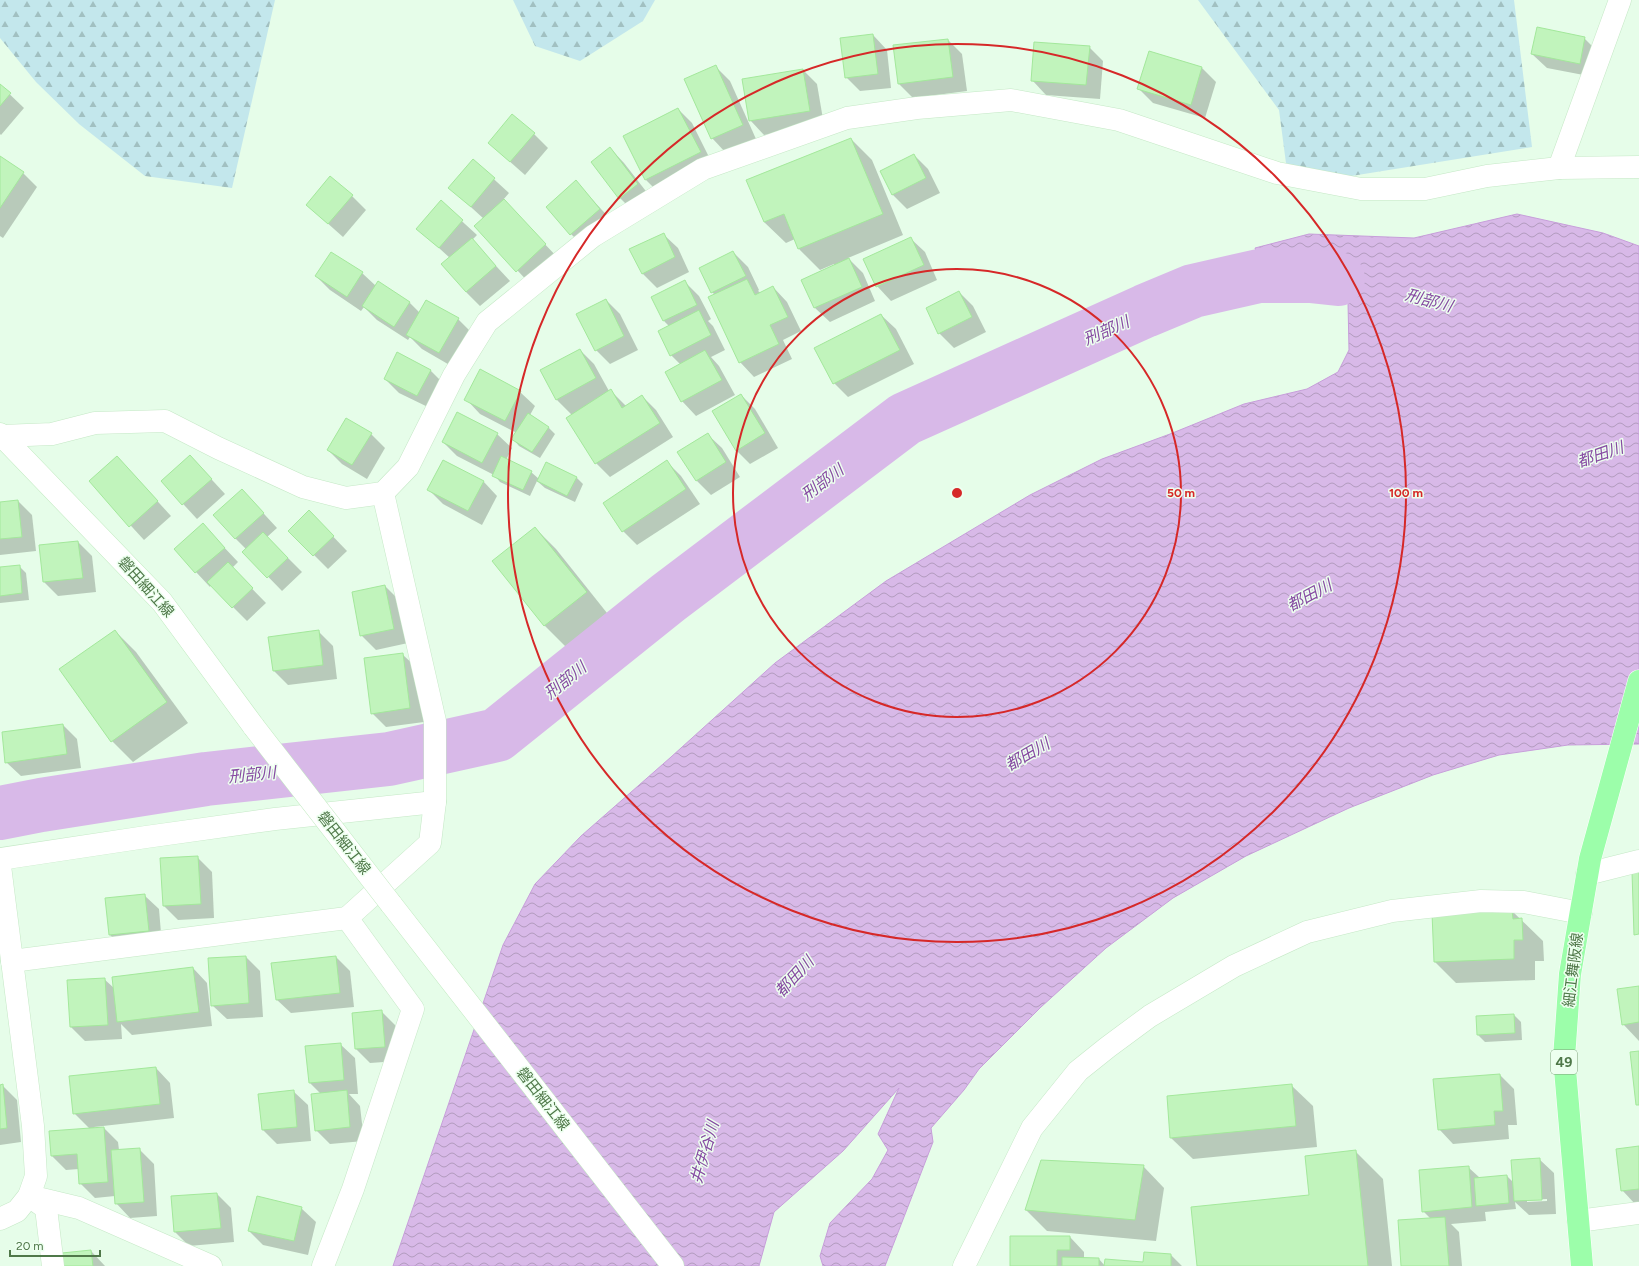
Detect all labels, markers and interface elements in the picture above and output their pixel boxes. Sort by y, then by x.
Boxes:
water label: 刑部川 [1403,285,1456,316]
water label: 刑部川 [1080,311,1134,349]
water label: 都田川 [1574,437,1628,471]
water label: 刑部川 [797,459,849,504]
centre of rings [950,486,964,500]
text: 50 m [1167,486,1195,500]
text: 100 m [1389,486,1423,500]
street label: 磐田細江線 [114,553,178,621]
water label: 都田川 [1284,575,1337,615]
water label: 刑部川 [541,657,591,703]
water label: 都田川 [1002,733,1055,775]
water label: 刑部川 [227,762,279,786]
street label: 磐田細江線 [314,808,374,878]
street label: 細江舞阪線 [1559,932,1587,1008]
water label: 都田川 [771,951,819,1000]
road number: 49 [1551,1050,1577,1074]
street label: 磐田細江線 [513,1064,573,1134]
water label: 井伊谷川 [687,1117,723,1186]
scale bar [10,1232,100,1258]
text: 20 m [16,1239,44,1253]

